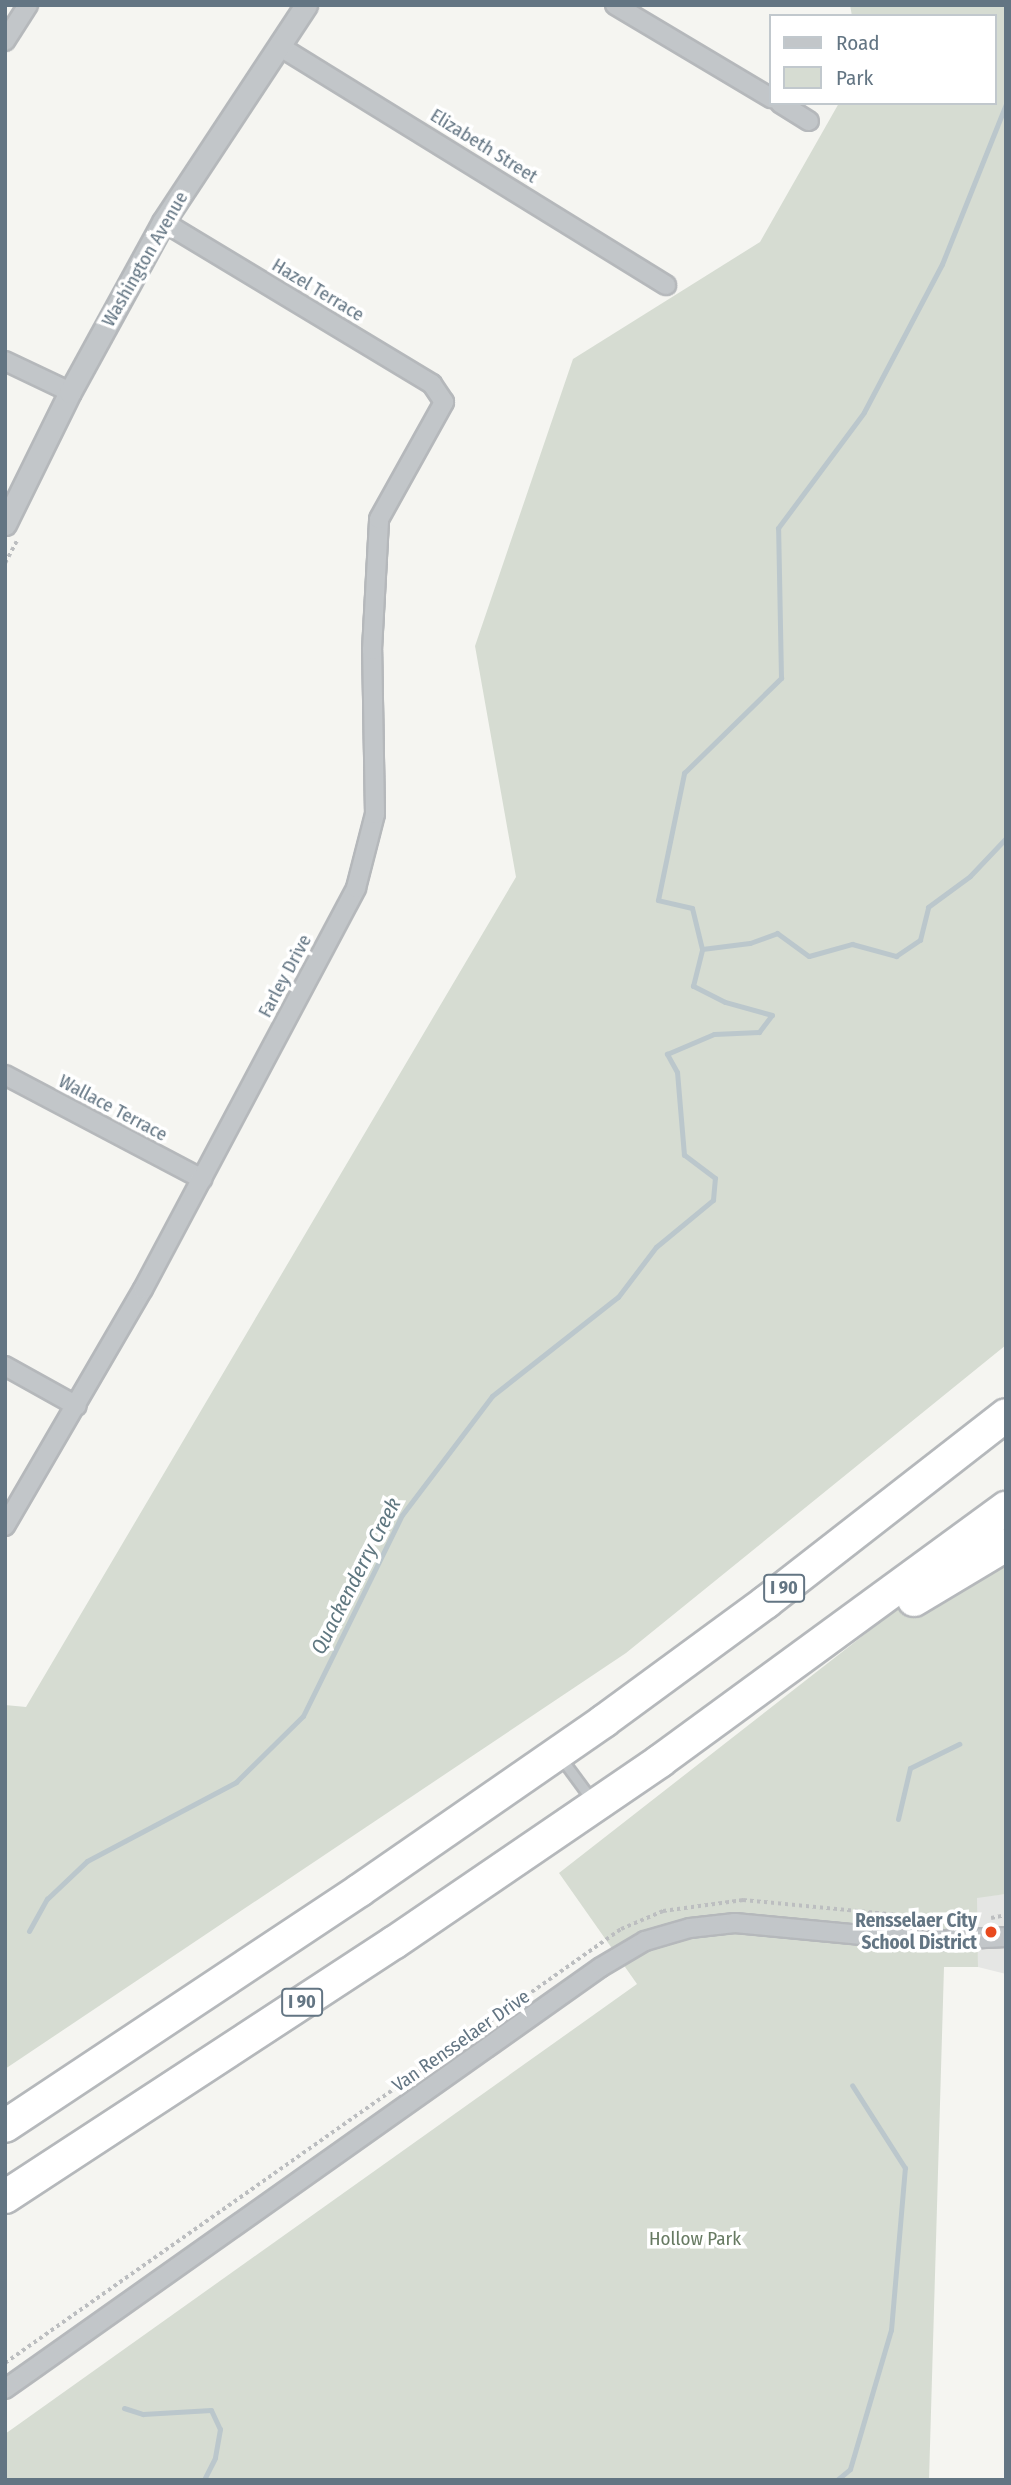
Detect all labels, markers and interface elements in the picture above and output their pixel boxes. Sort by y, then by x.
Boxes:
legend [769,14,997,105]
text: Road [836,30,880,56]
text: Park [836,65,873,91]
street label: Elizabeth Street [426,104,542,188]
street label: Washington Avenue [97,187,193,331]
street label: Hazel Terrace [268,254,368,326]
street label: Farley Drive [254,931,316,1021]
street label: Wallace Terrace [55,1070,171,1146]
water label: Quackenderry Creek [306,1494,406,1658]
road number: I 90 [763,1574,805,1602]
place label: Rensselaer City School District [855,1910,977,1954]
marker: Rensselaer City School District [983,1924,999,1940]
street label: Van Rensselaer Drive [388,1985,534,2097]
road number: I 90 [281,1988,323,2016]
park label: Hollow Park [649,2228,741,2250]

